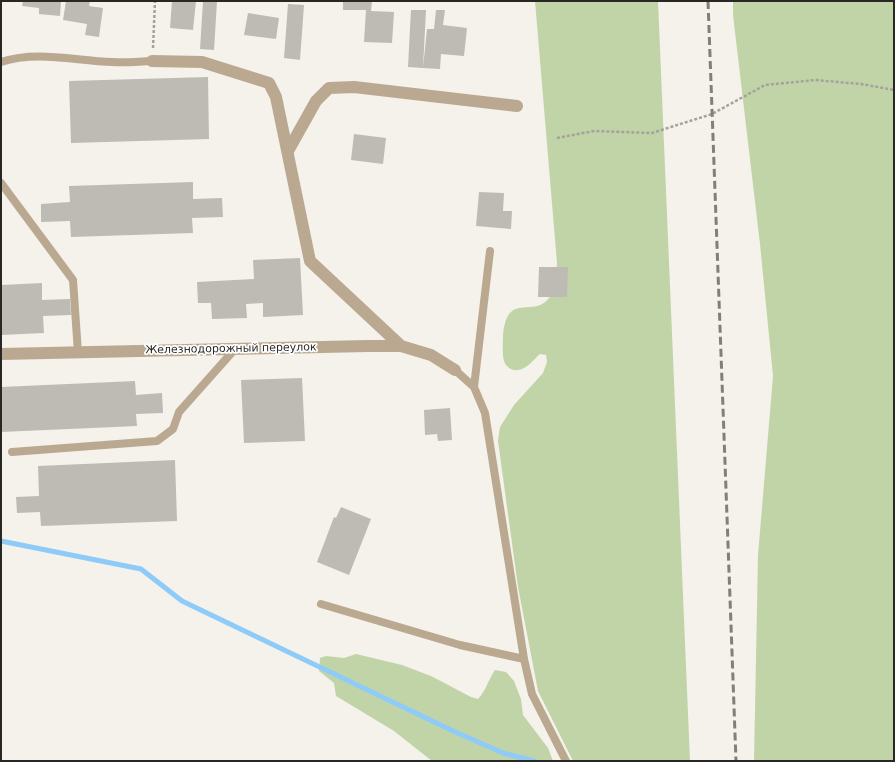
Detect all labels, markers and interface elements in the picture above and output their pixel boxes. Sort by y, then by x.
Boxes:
street label: Железнодорожный переулок [145,341,317,357]

